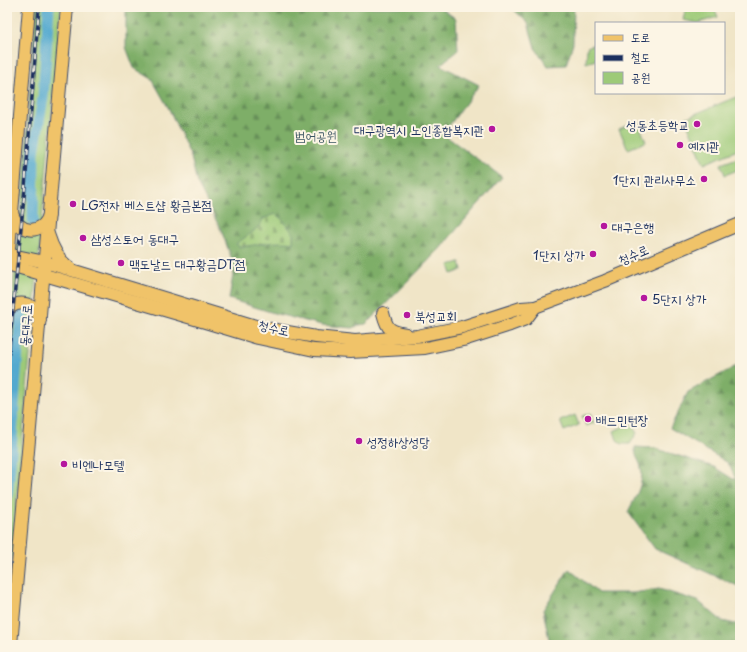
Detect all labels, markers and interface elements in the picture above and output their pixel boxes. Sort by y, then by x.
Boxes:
legend [595,22,725,94]
text: 도로 [631,28,650,46]
text: 철도 [631,48,650,66]
text: 공원 [631,68,650,86]
place label: 성동초등학교 [626,115,689,134]
marker: 성동초등학교 [692,119,702,129]
place label: 대구광역시 노인종합복지관 [354,120,484,139]
marker: 대구광역시 노인종합복지관 [487,124,497,134]
park label: 범어공원 [295,126,337,145]
place label: 예지관 [688,136,719,155]
marker: 예지관 [675,140,685,150]
place label: 1단지 관리사무소 [613,170,696,189]
marker: 1단지 관리사무소 [699,174,709,184]
place label: LG전자 베스트샵 황금본점 [81,195,212,214]
marker: LG전자 베스트샵 황금본점 [68,199,78,209]
place label: 대구은행 [612,217,654,236]
marker: 대구은행 [599,221,609,231]
place label: 삼성스토어 동대구 [91,229,179,248]
marker: 삼성스토어 동대구 [78,233,88,243]
street label: 청수로 [615,239,651,269]
place label: 1단지 상가 [533,245,586,264]
marker: 1단지 상가 [588,249,598,259]
place label: 맥도날드 대구황금DT점 [129,254,246,273]
marker: 맥도날드 대구황금DT점 [116,258,126,268]
place label: 5단지 상가 [652,289,707,308]
marker: 5단지 상가 [639,293,649,303]
street label: 동대구로 [14,303,36,347]
place label: 북성교회 [415,306,457,325]
marker: 북성교회 [402,310,412,320]
street label: 청수로 [257,314,291,340]
place label: 배드민턴장 [596,410,648,429]
marker: 배드민턴장 [583,414,593,424]
place label: 성정하상성당 [367,432,430,451]
marker: 성정하상성당 [354,436,364,446]
place label: 비엔나모텔 [72,455,125,474]
marker: 비엔나모텔 [59,459,69,469]

